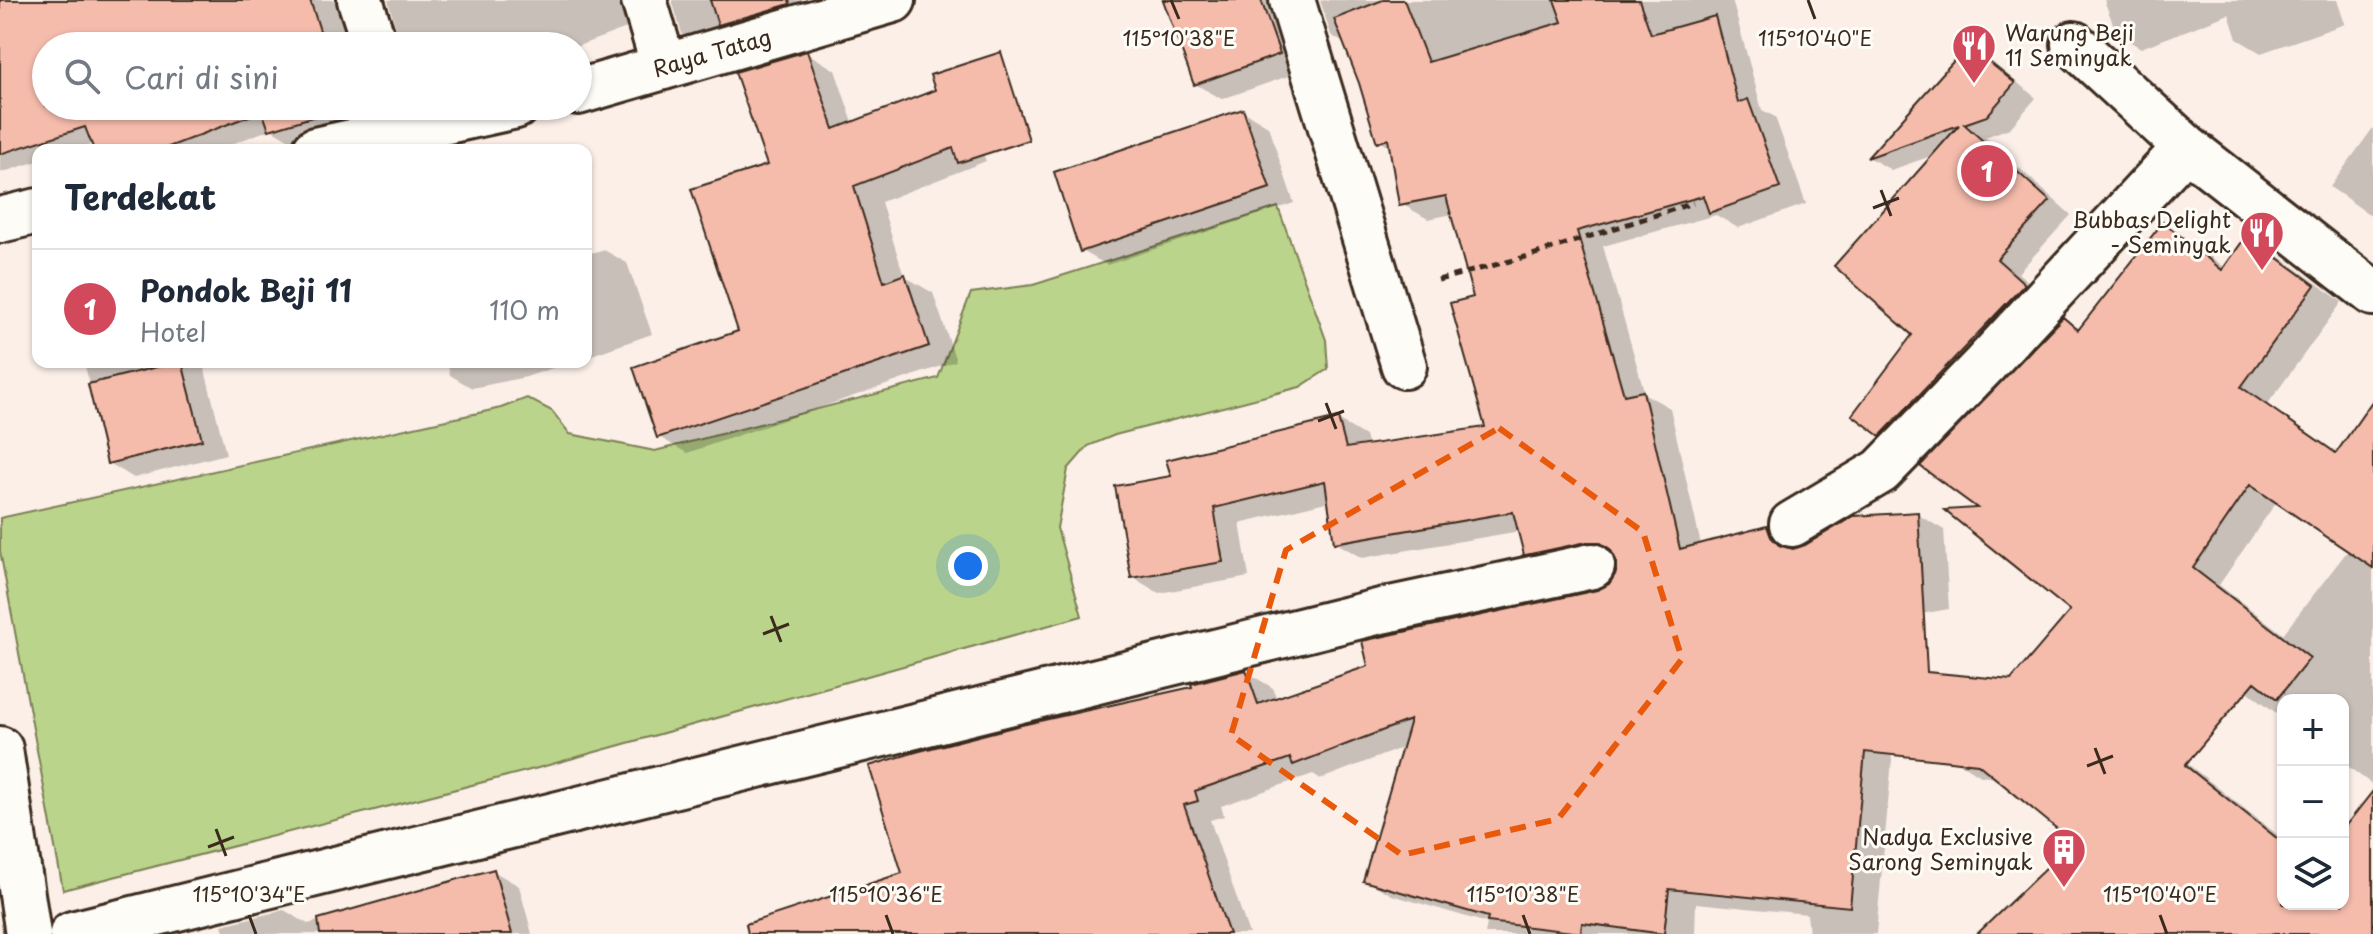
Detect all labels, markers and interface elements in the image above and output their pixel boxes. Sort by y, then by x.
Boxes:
place label: Warung Beji 11 Seminyak [2005,15,2134,73]
street label: Raya Tatag [649,19,775,84]
restaurant icon: Warung Beji 11 Seminyak [1950,22,1998,85]
text: 115°10'38"E [1123,23,1235,53]
text: 115°10'40"E [1758,23,1872,53]
search box [32,32,592,120]
icon: search [60,54,104,98]
text: Cari di sini [124,54,279,99]
pin: 1 [1961,141,2013,201]
text: Terdekat [64,170,216,222]
place label: Bubbas Delight - Seminyak [2072,202,2231,260]
restaurant icon: Bubbas Delight - Seminyak [2238,209,2286,272]
text: Pondok Beji 11 [140,267,352,312]
text: 1 [84,290,96,329]
text: 110 m [489,290,560,329]
text: Hotel [140,312,206,351]
your location [948,546,988,586]
map controls [2277,694,2349,910]
button: + [2277,694,2349,766]
button: − [2277,766,2349,838]
place label: Nadya Exclusive Sarong Seminyak [1848,819,2033,877]
building icon: Nadya Exclusive Sarong Seminyak [2040,826,2088,889]
button: layers [2277,838,2349,910]
text: 115°10'34"E [192,879,306,909]
text: 115°10'36"E [829,879,943,909]
text: 115°10'38"E [1467,879,1579,909]
text: 115°10'40"E [2103,879,2217,909]

